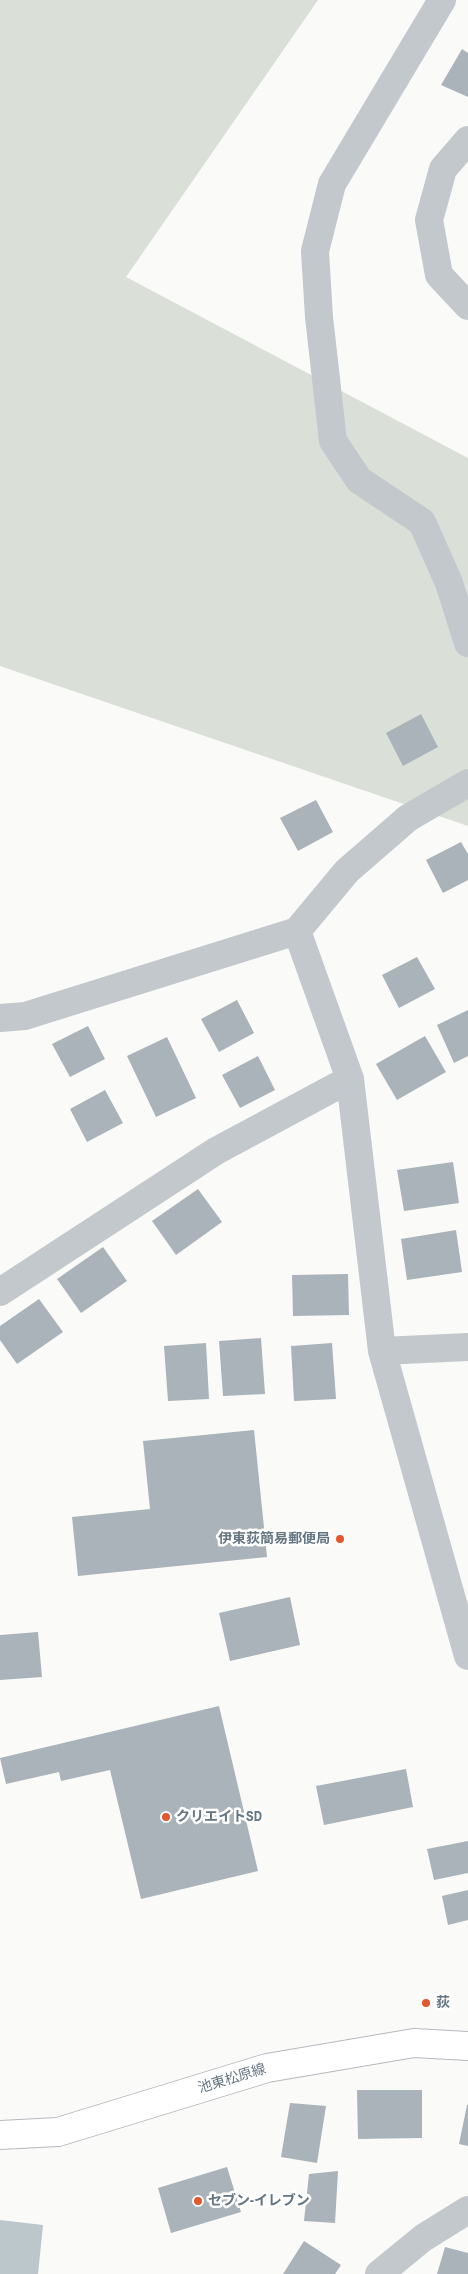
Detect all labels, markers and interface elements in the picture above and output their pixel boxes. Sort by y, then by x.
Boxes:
place label: 伊東荻簡易郵便局 [218,1531,330,1547]
marker: 伊東荻簡易郵便局 [334,1533,346,1545]
place label: クリエイトSD [176,1809,262,1825]
marker: クリエイトSD [160,1811,172,1823]
place label: 荻 [436,1995,450,2011]
marker: 荻 [420,1997,432,2009]
street label: 池東松原線 [196,2061,268,2097]
place label: セブン-イレブン [208,2193,310,2209]
marker: セブン-イレブン [192,2195,204,2207]

